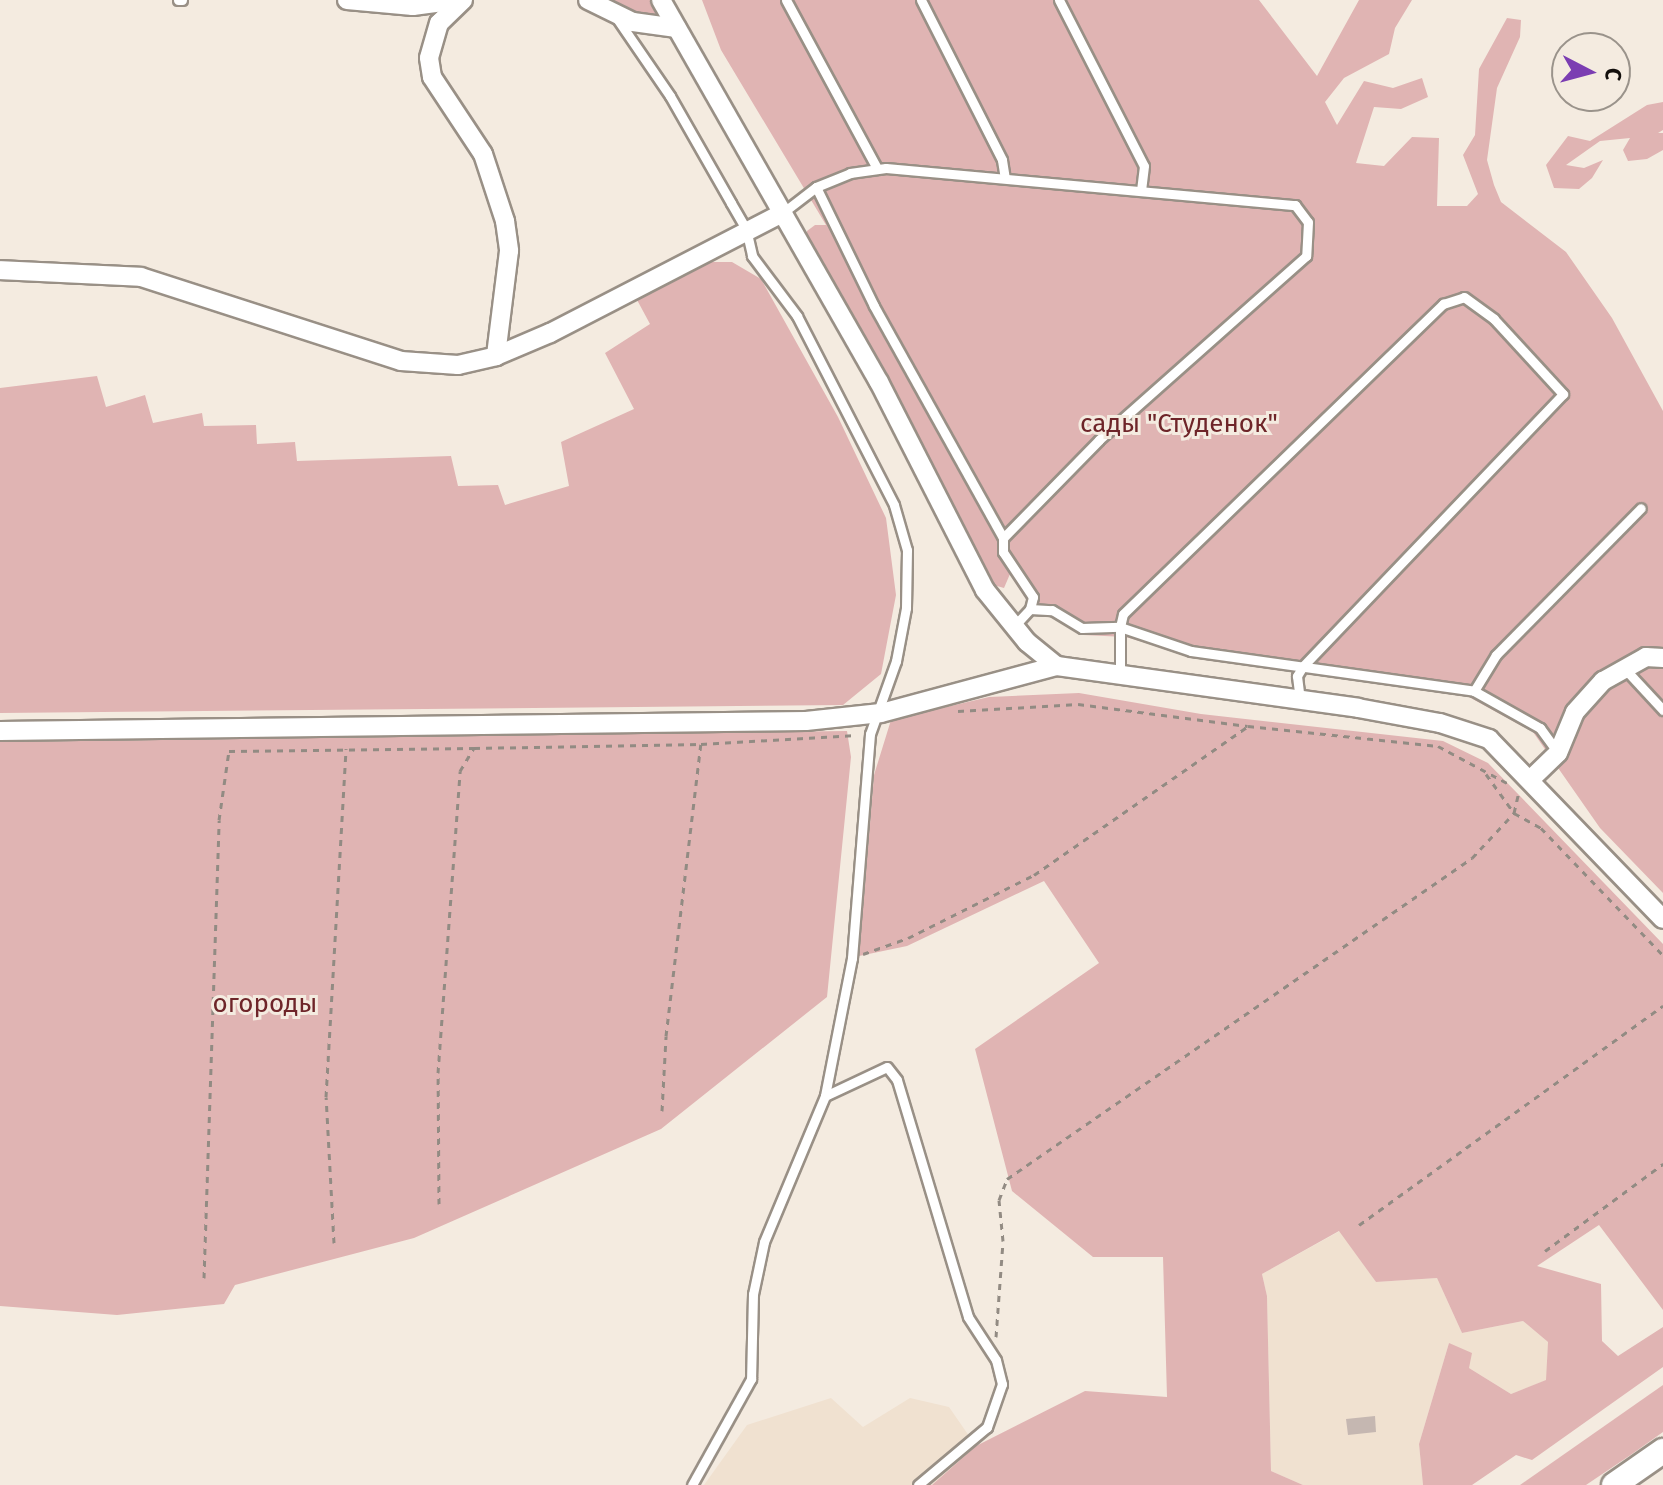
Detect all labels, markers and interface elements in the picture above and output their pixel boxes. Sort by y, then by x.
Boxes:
north arrow [1551,32,1631,112]
text: С [1599,67,1627,82]
park label: сады "Студенок" [1080,408,1278,440]
park label: огороды [213,988,317,1020]

